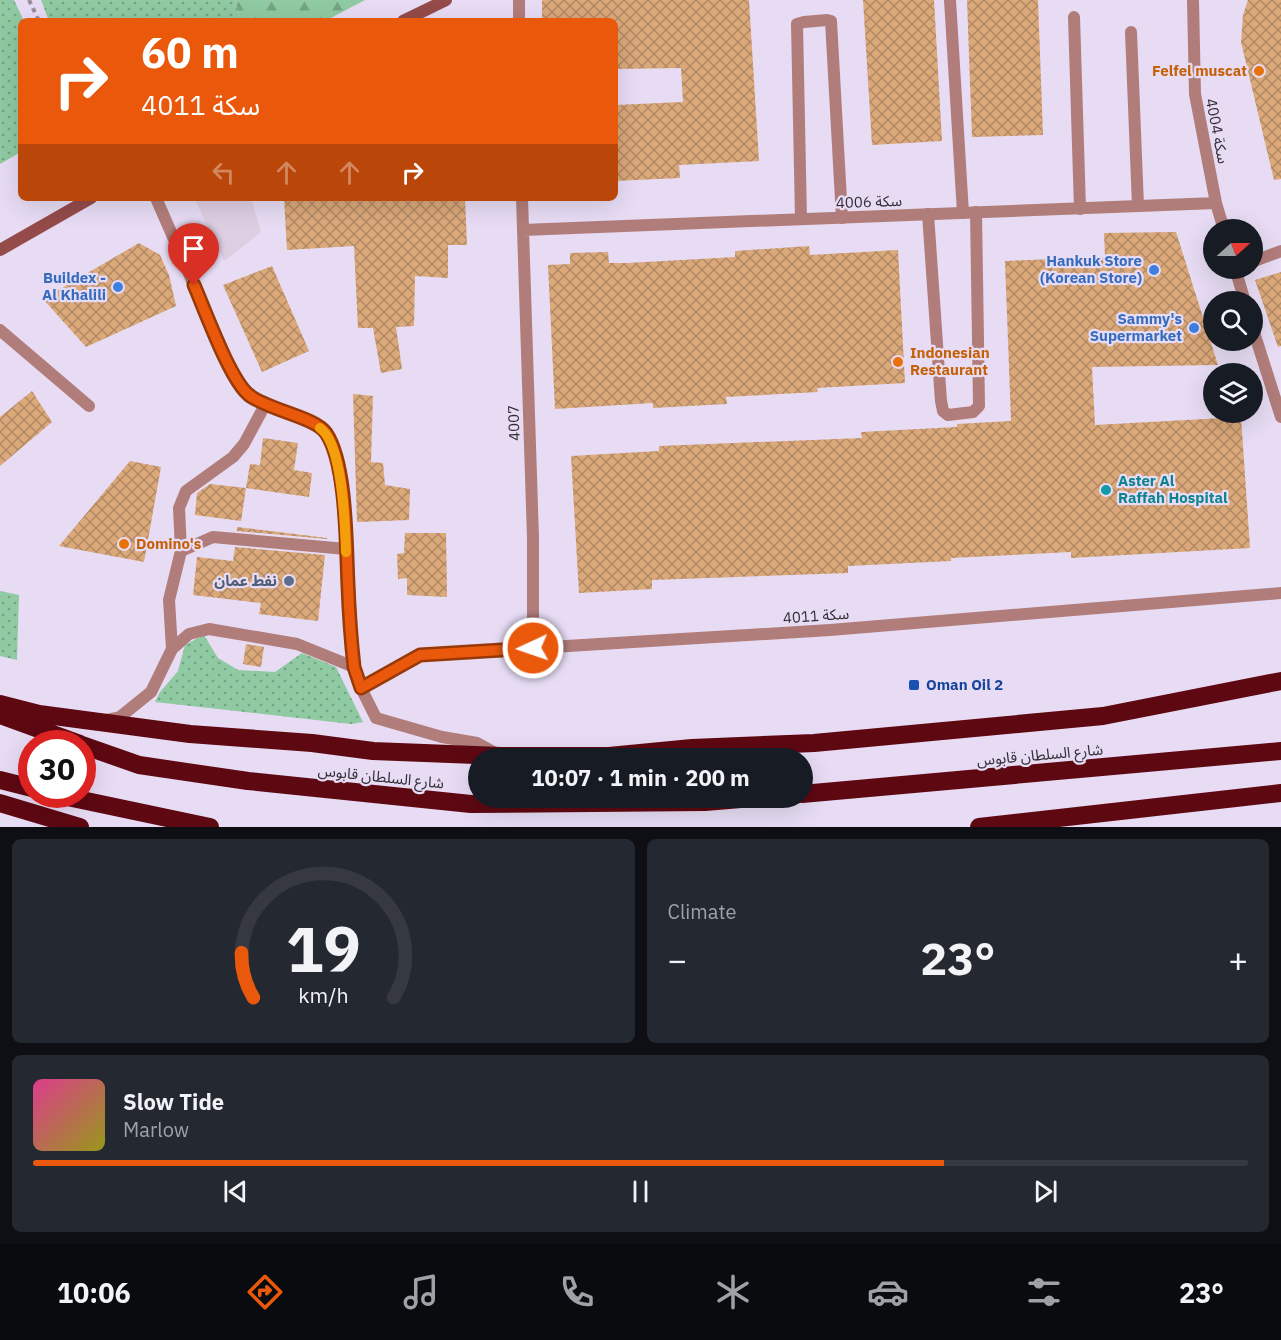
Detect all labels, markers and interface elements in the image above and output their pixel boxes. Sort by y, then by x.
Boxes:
text: 60 m [141,25,239,80]
icon: right [42,42,120,120]
place label: Felfel muscat [1152,61,1247,80]
marker: Felfel muscat [1252,64,1266,78]
text: سكة 4011 [141,87,260,122]
street label: سكة 4004 [1202,97,1233,165]
icon: left [207,156,240,189]
icon: ahead [270,156,303,189]
icon: ahead [333,156,366,189]
icon: right [396,156,429,189]
street label: سكة 4006 [836,191,903,212]
north arrow [1203,219,1263,279]
map controls [1203,219,1263,423]
pin [168,223,219,285]
icon: arrive [177,232,210,265]
place label: Hankuk Store (Korean Store) [1040,251,1142,287]
marker: Hankuk Store (Korean Store) [1147,263,1161,277]
place label: Buildex - Al Khalili [42,268,106,304]
marker: Buildex - Al Khalili [111,280,125,294]
button: search [1203,291,1263,351]
place label: Sammy's Supermarket [1090,309,1182,345]
marker: Sammy's Supermarket [1187,321,1201,335]
place label: Indonesian Restaurant [910,343,990,379]
marker: Indonesian Restaurant [891,355,905,369]
button: layers [1203,363,1263,423]
street label: 4007 [503,405,524,441]
place label: Aster Al Raffah Hospital [1118,471,1228,507]
marker: Aster Al Raffah Hospital [1099,483,1113,497]
place label: Domino's [136,534,202,553]
marker: Domino's [117,537,131,551]
place label: نفط عمان [214,571,277,590]
marker: نفط عمان [282,574,296,588]
street label: سكة 4011 [782,604,850,627]
position arrow [501,616,565,680]
place label: Oman Oil 2 [926,675,1003,694]
marker: Oman Oil 2 [907,678,921,692]
speed limit sign: 30 [18,730,96,808]
street label: شارع السلطان قابوس [976,739,1104,772]
street label: شارع السلطان قابوس [317,760,445,796]
text: 10:07 · 1 min · 200 m [531,763,750,792]
text: Climate [668,898,736,925]
text: 19 [286,908,361,989]
text: 23° [920,929,995,987]
text: − [668,938,687,981]
text: + [1228,938,1248,981]
text: km/h [298,981,348,1009]
text: Slow Tide [123,1087,224,1116]
text: Marlow [123,1116,189,1143]
icon: previous [219,1175,252,1208]
icon: pause [624,1175,657,1208]
icon: next [1029,1175,1062,1208]
icon: directions [244,1271,286,1313]
icon: music [400,1271,442,1313]
icon: phone [556,1271,598,1313]
icon: climate [712,1271,754,1313]
icon: car [867,1271,909,1313]
icon: filters [1023,1271,1065,1313]
text: 10:06 [57,1275,131,1310]
text: 23° [1179,1275,1224,1310]

